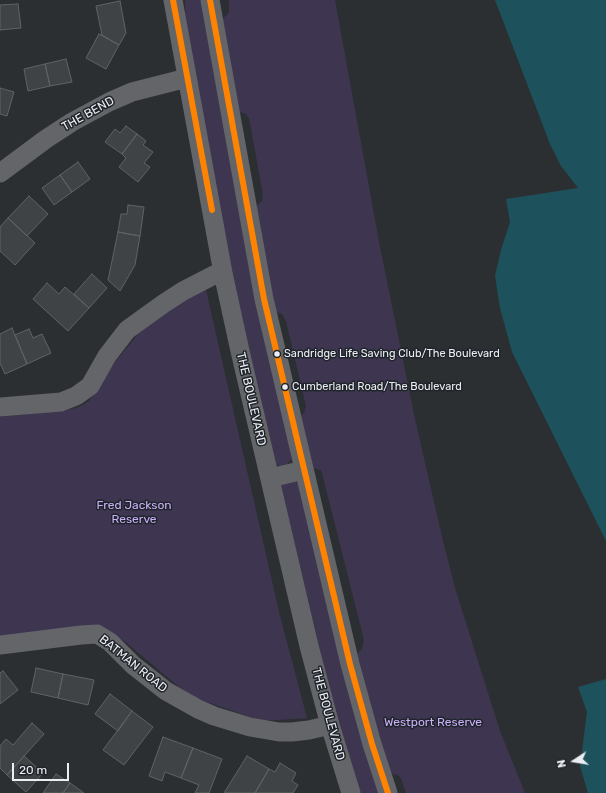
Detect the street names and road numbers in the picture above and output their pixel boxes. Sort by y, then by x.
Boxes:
street label: THE BEND [59,94,117,134]
street label: THE BOULEVARD [233,351,269,447]
street label: BATMAN ROAD [96,632,170,696]
street label: THE BOULEVARD [309,666,347,762]

